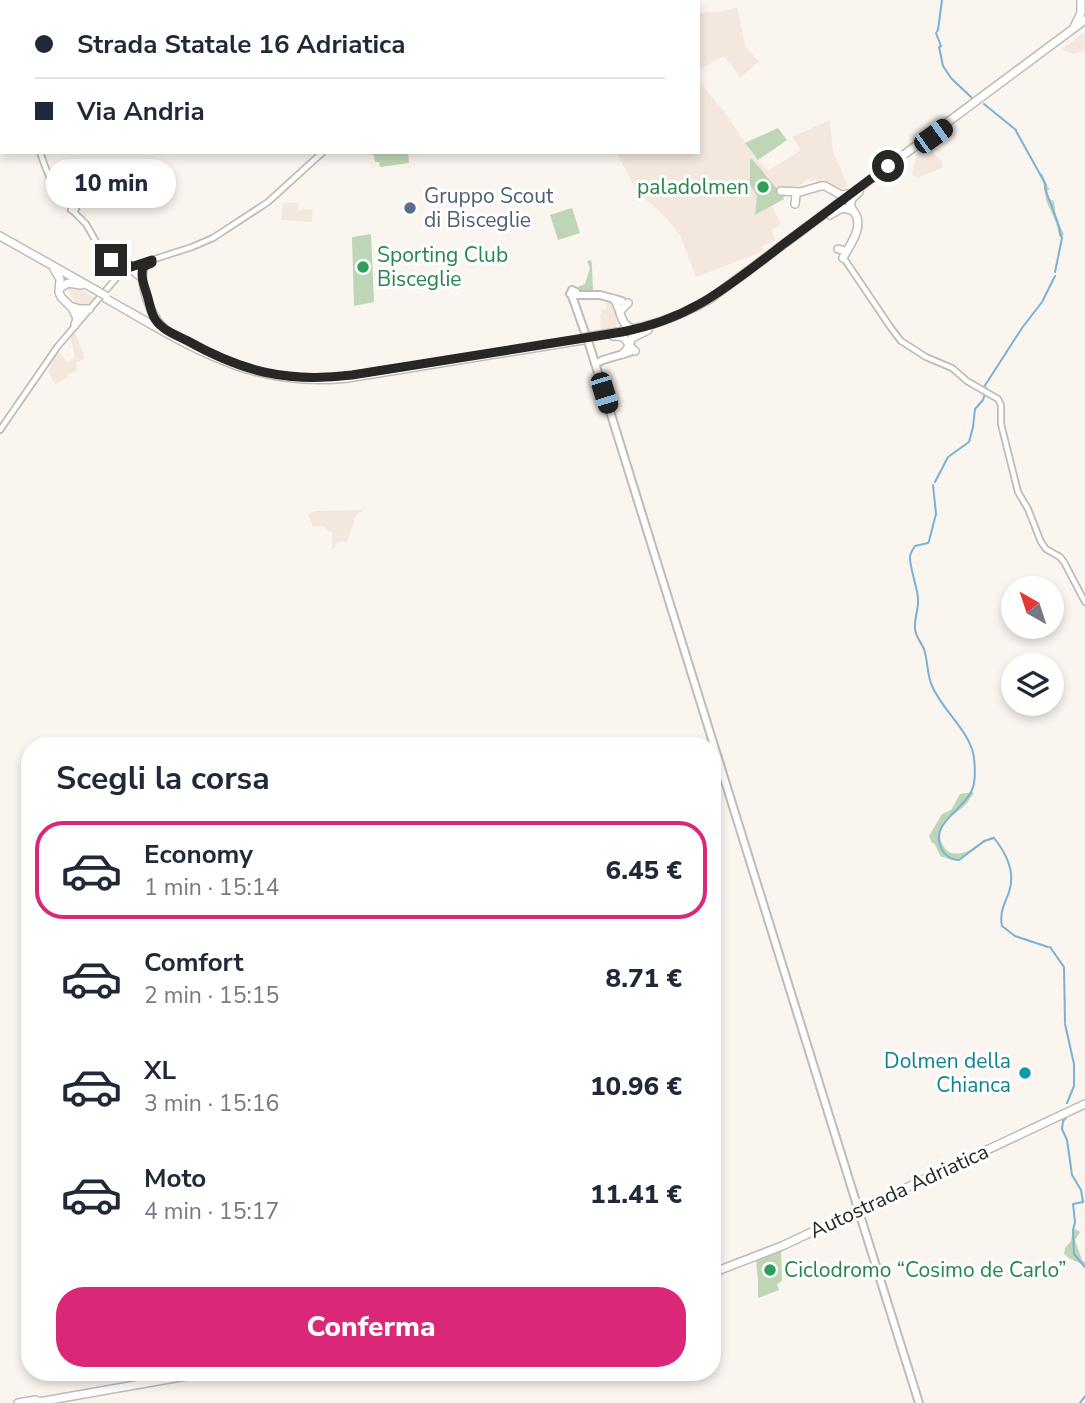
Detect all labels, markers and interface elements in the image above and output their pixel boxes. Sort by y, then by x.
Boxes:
text: Strada Statale 16 Adriatica [77,27,405,62]
text: Via Andria [77,94,205,129]
car [910,115,957,157]
route start [872,150,904,182]
callout: 10 min [46,159,176,208]
text: 10 min [74,168,148,199]
place label: paladolmen [637,173,749,201]
marker: paladolmen [755,179,771,195]
place label: Gruppo Scout di Bisceglie [424,182,554,234]
marker: Gruppo Scout di Bisceglie [402,200,418,216]
place label: Sporting Club Bisceglie [377,241,508,293]
route end [95,244,127,276]
marker: Sporting Club Bisceglie [355,259,371,275]
car [588,370,621,416]
north arrow [1001,576,1064,639]
map controls [1001,576,1064,716]
button: layers [1001,653,1064,716]
text: Scegli la corsa [56,757,270,800]
text: Economy [144,837,253,872]
icon: car [60,839,123,902]
text: 6.45 € [606,853,682,888]
text: 1 min · 15:14 [144,872,279,903]
text: Comfort [144,945,244,980]
icon: car [60,947,123,1010]
text: 8.71 € [606,961,682,996]
text: 2 min · 15:15 [144,980,279,1011]
place label: Dolmen della Chianca [884,1047,1011,1099]
text: XL [144,1053,176,1088]
icon: car [60,1055,123,1118]
marker: Dolmen della Chianca [1017,1065,1033,1081]
text: 10.96 € [590,1069,682,1104]
text: 3 min · 15:16 [144,1088,279,1119]
street label: Autostrada Adriatica [805,1137,993,1245]
text: Moto [144,1161,206,1196]
icon: car [60,1163,123,1226]
text: 11.41 € [590,1177,682,1212]
text: 4 min · 15:17 [144,1196,279,1227]
place label: Ciclodromo “Cosimo de Carlo” [784,1256,1067,1284]
marker: Ciclodromo “Cosimo de Carlo” [762,1262,778,1278]
button: Conferma [56,1287,686,1367]

